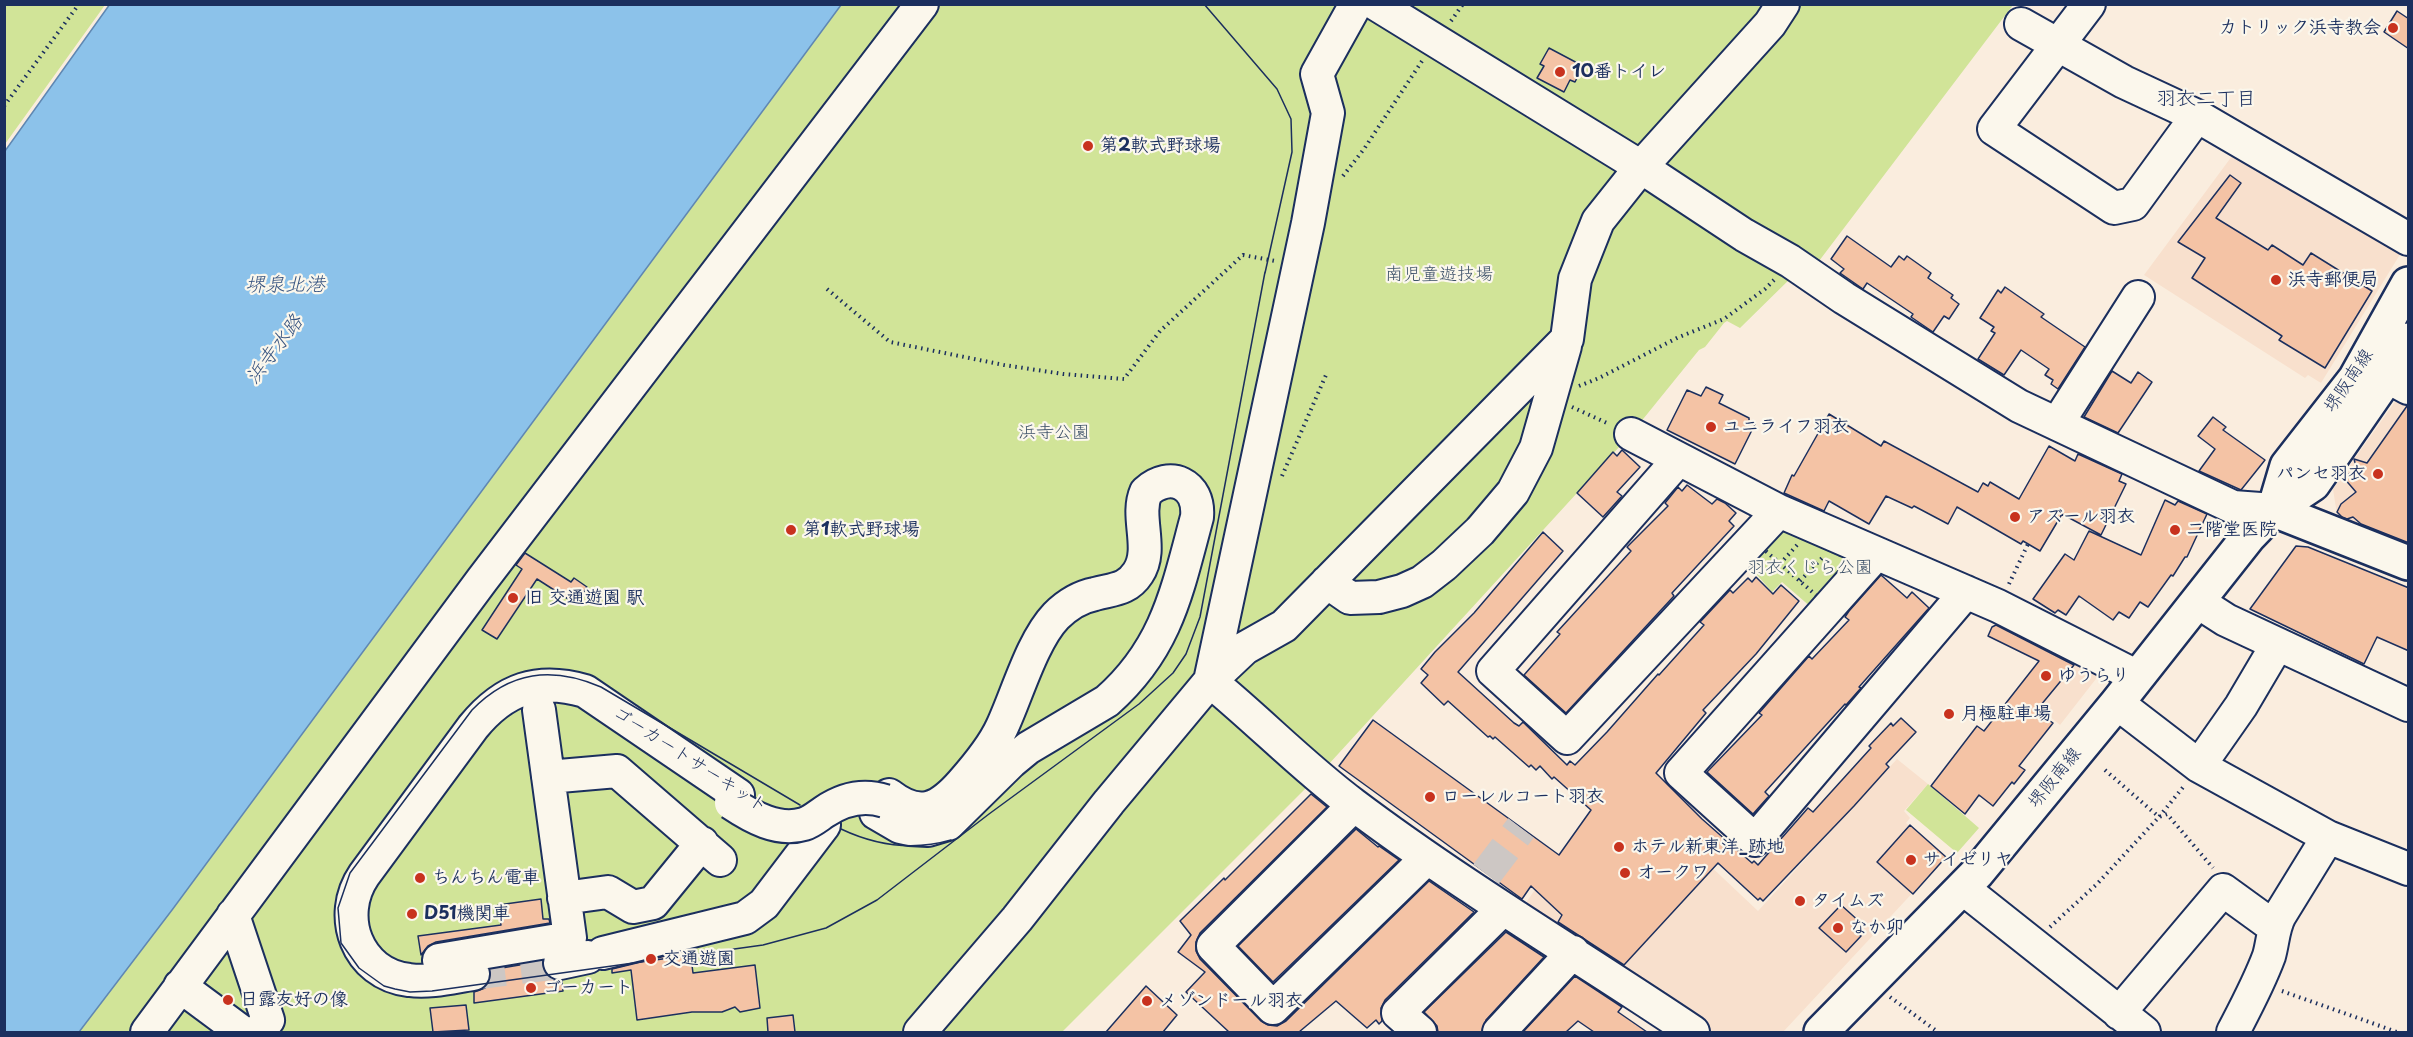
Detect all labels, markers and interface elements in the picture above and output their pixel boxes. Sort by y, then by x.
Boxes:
place label: カトリック浜寺教会 [2219,17,2381,39]
marker: カトリック浜寺教会 [2386,21,2400,35]
place label: 10番トイレ [1572,61,1666,83]
marker: 10番トイレ [1553,65,1567,79]
district label: 羽衣二丁目 [2156,87,2256,111]
place label: 第2軟式野球場 [1100,135,1221,157]
marker: 第2軟式野球場 [1081,139,1095,153]
park label: 南児童遊技場 [1385,264,1493,286]
place label: 浜寺郵便局 [2288,269,2378,291]
water label: 堺泉北港 [245,273,325,297]
marker: 浜寺郵便局 [2269,273,2283,287]
water label: 浜寺水路 [241,311,309,389]
street label: 堺阪南線 [2320,345,2378,417]
place label: ユニライフ羽衣 [1723,416,1849,438]
marker: ユニライフ羽衣 [1704,420,1718,434]
park label: 浜寺公園 [1018,422,1090,444]
place label: パンセ羽衣 [2276,463,2366,485]
marker: パンセ羽衣 [2371,467,2385,481]
place label: アズール羽衣 [2027,506,2135,528]
marker: アズール羽衣 [2008,510,2022,524]
place label: 第1軟式野球場 [803,519,920,541]
place label: 二階堂医院 [2187,519,2277,541]
marker: 第1軟式野球場 [784,523,798,537]
marker: 二階堂医院 [2168,523,2182,537]
park label: 羽衣くじら公園 [1747,557,1873,579]
place label: 旧 交通遊園 駅 [525,587,645,609]
marker: 旧 交通遊園 駅 [506,591,520,605]
place label: ゆうらり [2058,665,2130,687]
marker: ゆうらり [2039,669,2053,683]
street label: ゴーカートサーキット [609,702,771,818]
place label: 月極駐車場 [1961,703,2051,725]
marker: 月極駐車場 [1942,707,1956,721]
street label: 堺阪南線 [2024,743,2086,813]
place label: ローレルコート羽衣 [1442,786,1604,808]
marker: ローレルコート羽衣 [1423,790,1437,804]
place label: ホテル新東洋_跡地 [1631,836,1784,858]
marker: ホテル新東洋_跡地 [1612,840,1626,854]
place label: サイゼリヤ [1923,849,2013,871]
marker: サイゼリヤ [1904,853,1918,867]
place label: オークワ [1637,862,1709,884]
marker: オークワ [1618,866,1632,880]
place label: ちんちん電車 [432,867,540,889]
marker: ちんちん電車 [413,871,427,885]
place label: タイムズ [1812,890,1884,912]
marker: タイムズ [1793,894,1807,908]
place label: D51機関車 [424,903,511,925]
marker: D51機関車 [405,907,419,921]
place label: なか卯 [1850,917,1904,939]
marker: なか卯 [1831,921,1845,935]
place label: 交通遊園 [663,948,735,970]
marker: 交通遊園 [644,952,658,966]
place label: ゴーカート [543,977,633,999]
marker: ゴーカート [524,981,538,995]
place label: 日露友好の像 [240,989,348,1011]
place label: メゾンドール羽衣 [1159,990,1303,1012]
marker: 日露友好の像 [221,993,235,1007]
marker: メゾンドール羽衣 [1140,994,1154,1008]

